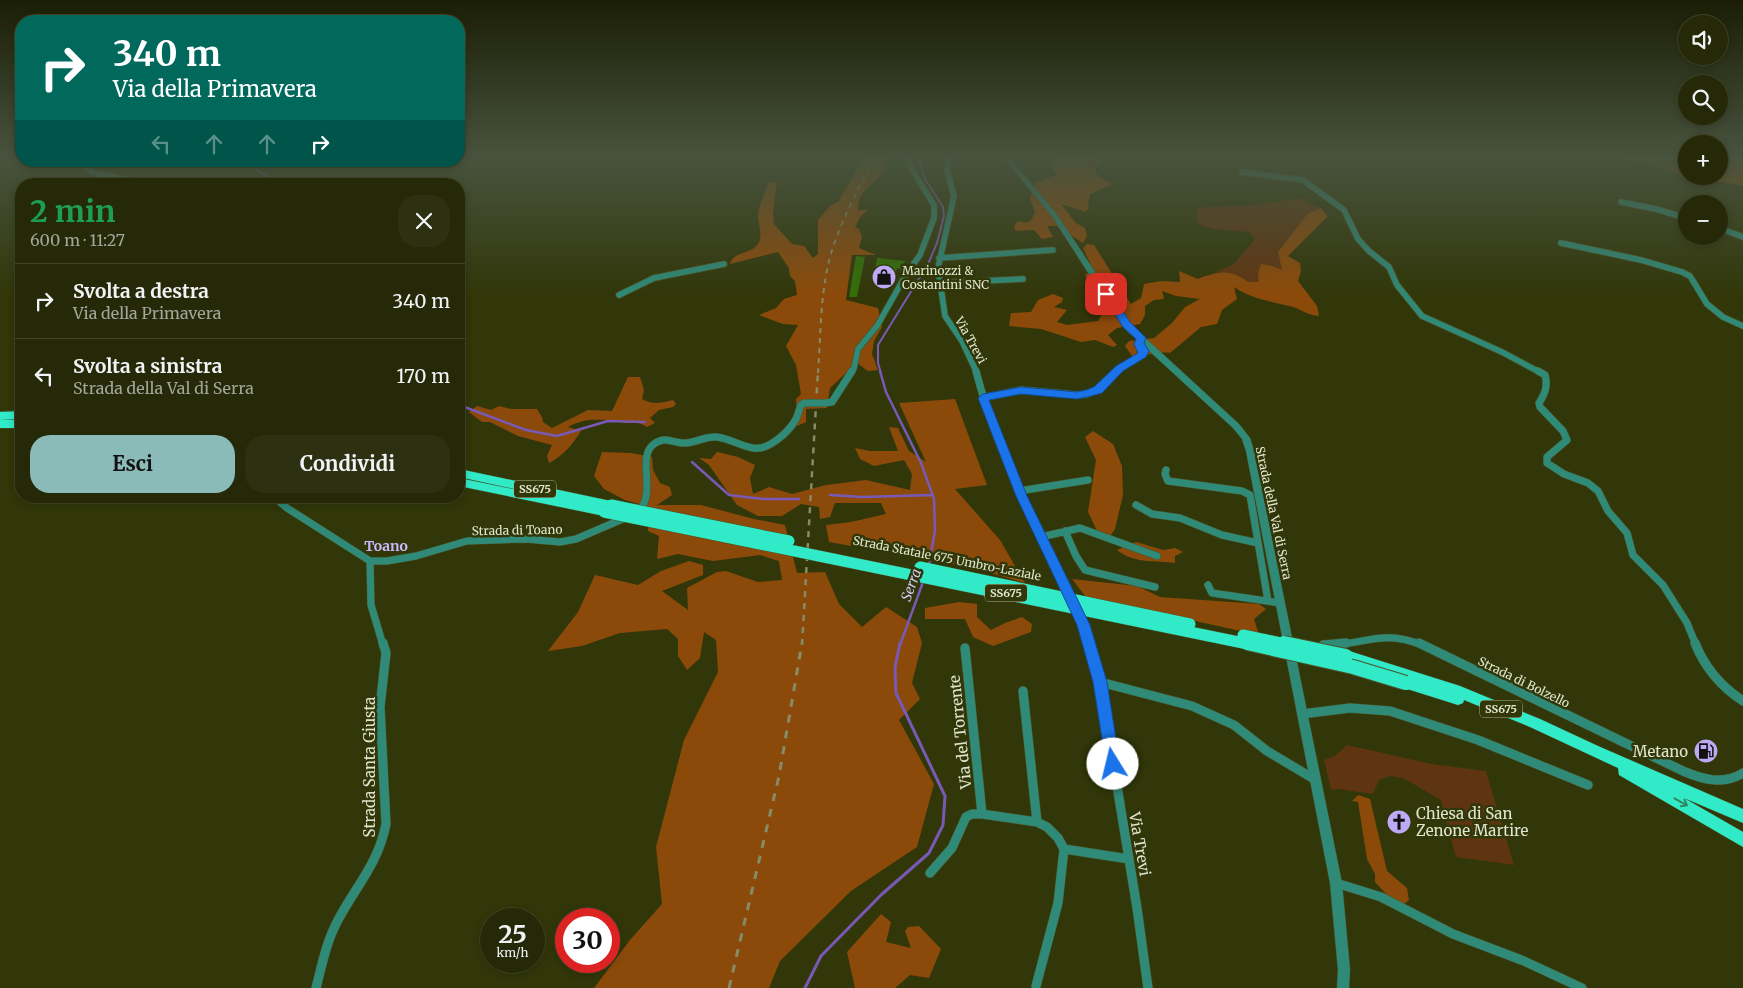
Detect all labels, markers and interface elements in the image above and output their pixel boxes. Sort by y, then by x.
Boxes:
map controls [1678,15,1728,245]
button: sound [1678,15,1728,65]
text: 340 m [113,32,221,76]
icon: right [30,35,95,100]
text: Via della Primavera [113,75,317,103]
button: search [1678,75,1728,125]
icon: left [147,130,175,158]
icon: ahead [200,130,228,158]
icon: ahead [253,130,281,158]
icon: right [306,130,334,158]
button: + [1678,135,1728,185]
text: 2 min [30,192,115,230]
button: close [398,195,450,247]
button: − [1678,195,1728,245]
text: 600 m · 11:27 [30,230,125,250]
place label: Marinozzi & Costantini SNC [902,263,989,292]
shop icon: Marinozzi & Costantini SNC [871,264,897,290]
pin [1085,273,1127,315]
text: Svolta a destra [73,279,209,303]
icon: arrive [1092,280,1120,308]
icon: right [30,287,58,315]
text: 340 m [392,289,450,313]
text: Via della Primavera [73,303,221,323]
street label: Via Trevi [951,313,990,366]
text: Svolta a sinistra [73,354,222,378]
icon: left [30,362,58,390]
text: 170 m [397,364,450,388]
text: Strada della Val di Serra [73,378,254,398]
button: Esci [30,435,235,493]
button: Condividi [245,435,450,493]
street label: Strada della Val di Serra [1253,445,1296,581]
road number: SS675 [514,480,556,498]
street label: Strada di Toano [472,522,562,538]
street label: Strada Statale 675 Umbro-Laziale [852,532,1042,584]
district label: Toano [364,537,408,555]
water label: Serra [897,566,925,604]
road number: SS675 [985,584,1027,602]
street label: Strada di Bolzello [1476,653,1572,711]
street label: Via del Torrente [945,674,976,791]
street label: Strada Santa Giusta [360,697,379,837]
road number: SS675 [1480,701,1522,718]
position arrow [1086,737,1138,789]
fuel station icon: Metano [1693,738,1719,764]
place label: Metano [1633,742,1688,761]
one-way arrow [1673,798,1687,808]
place label: Chiesa di San Zenone Martire [1416,804,1528,840]
church icon: Chiesa di San Zenone Martire [1386,809,1412,835]
street label: Via Trevi [1125,810,1155,878]
speed limit sign: 30 [555,908,620,973]
text: 25 [498,918,527,950]
text: km/h [497,945,528,960]

